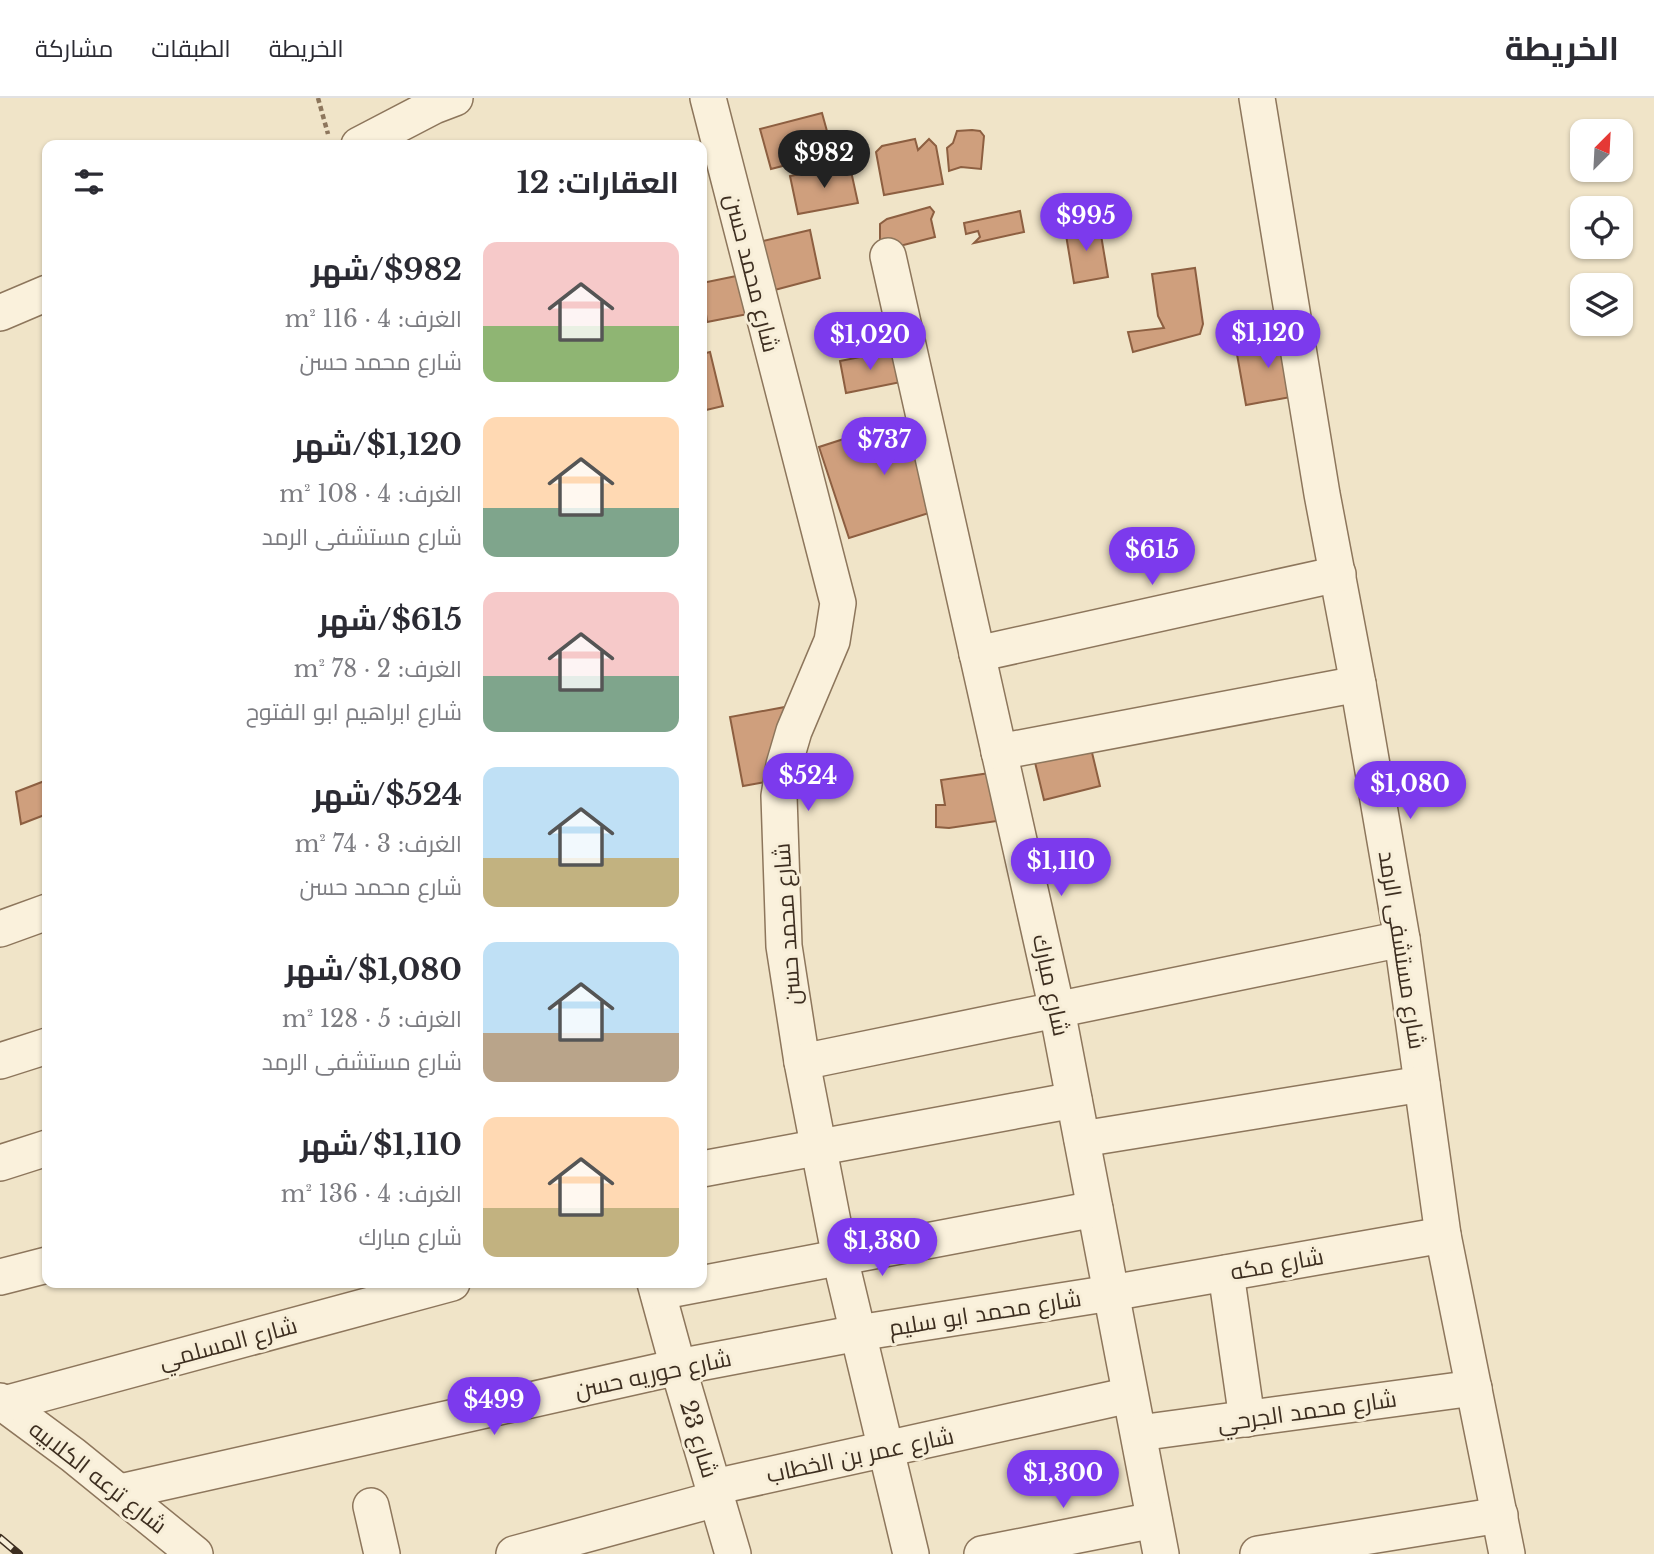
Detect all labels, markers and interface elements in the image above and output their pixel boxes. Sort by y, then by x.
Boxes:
text: الخريطة [1505,28,1619,69]
text: مشاركة [35,34,113,63]
text: الطبقات [151,34,231,63]
text: الخريطة [269,34,344,63]
north arrow [1570,119,1633,182]
map controls [1570,119,1633,336]
pin: $982 [783,130,865,190]
text: $982 [794,139,854,167]
icon: filters [70,163,108,201]
text: العقارات: 12 [517,164,679,201]
street label: شارع محمد حسن [717,191,785,356]
pin: $995 [1045,194,1127,253]
button: locate [1570,196,1633,259]
text: $995 [1056,202,1116,230]
text: $982/شهر [311,251,462,288]
icon: home [539,270,623,354]
button: layers [1570,273,1633,336]
text: الغرف: 4 · 116 m² [285,305,462,333]
pin: $1,120 [1211,310,1325,370]
pin: $1,020 [813,313,927,372]
text: $1,120 [1231,319,1305,347]
text: $1,020 [830,321,910,349]
text: شارع محمد حسن [300,348,462,376]
pin: $737 [843,418,925,477]
text: $1,120/شهر [293,426,462,463]
text: $737 [857,426,911,454]
icon: home [539,445,623,529]
text: الغرف: 4 · 108 m² [279,480,462,508]
text: شارع مستشفى الرمد [262,523,462,551]
pin: $615 [1111,528,1193,587]
text: $615 [1125,536,1179,564]
text: $615/شهر [319,601,462,638]
icon: home [539,620,623,704]
text: الغرف: 2 · 78 m² [294,655,462,683]
text: شارع ابراهيم ابو الفتوح [246,698,462,726]
pin: $524 [767,754,849,813]
text: $524 [779,762,837,790]
pin: $1,080 [1353,762,1467,821]
text: $1,080 [1370,770,1450,798]
text: $524/شهر [312,776,462,813]
icon: home [539,795,623,879]
text: الغرف: 3 · 74 m² [295,830,462,858]
pin: $1,110 [1004,838,1118,898]
street label: شارع محمد حسن [767,842,809,1006]
text: $1,110 [1027,847,1095,875]
street label: شارع مستشفى الرمد [1371,849,1431,1051]
text: شارع محمد حسن [300,873,462,901]
street label: شارع مبارك [1025,931,1075,1039]
text: $1,080/شهر [285,951,462,988]
icon: home [539,970,623,1054]
text: الغرف: 5 · 128 m² [282,1005,462,1033]
text: شارع مستشفى الرمد [262,1048,462,1076]
text: $1,110/شهر [300,1126,462,1163]
icon: home [539,1145,623,1229]
text: الغرف: 4 · 136 m² [281,1180,462,1208]
pin: $1,380 [825,1218,939,1278]
text: شارع مبارك [358,1223,462,1251]
text: $1,380 [843,1227,921,1255]
street label: شارع مكه [1228,1242,1326,1288]
street label: شارع محمد ابو سليم [887,1284,1084,1344]
street label: شارع المسلمي [156,1311,301,1379]
street label: شارع حوريه حسن [572,1344,734,1406]
pin: $499 [453,1378,535,1437]
street label: شارع محمد الجرحي [1216,1385,1399,1441]
text: $499 [463,1386,525,1414]
street label: شارع 23 [672,1397,724,1482]
street label: شارع ترعه الكلابيه [22,1415,172,1541]
street label: شارع عمر بن الخطاب [764,1421,957,1491]
pin: $1,300 [1006,1450,1120,1510]
text: $1,300 [1023,1459,1103,1487]

